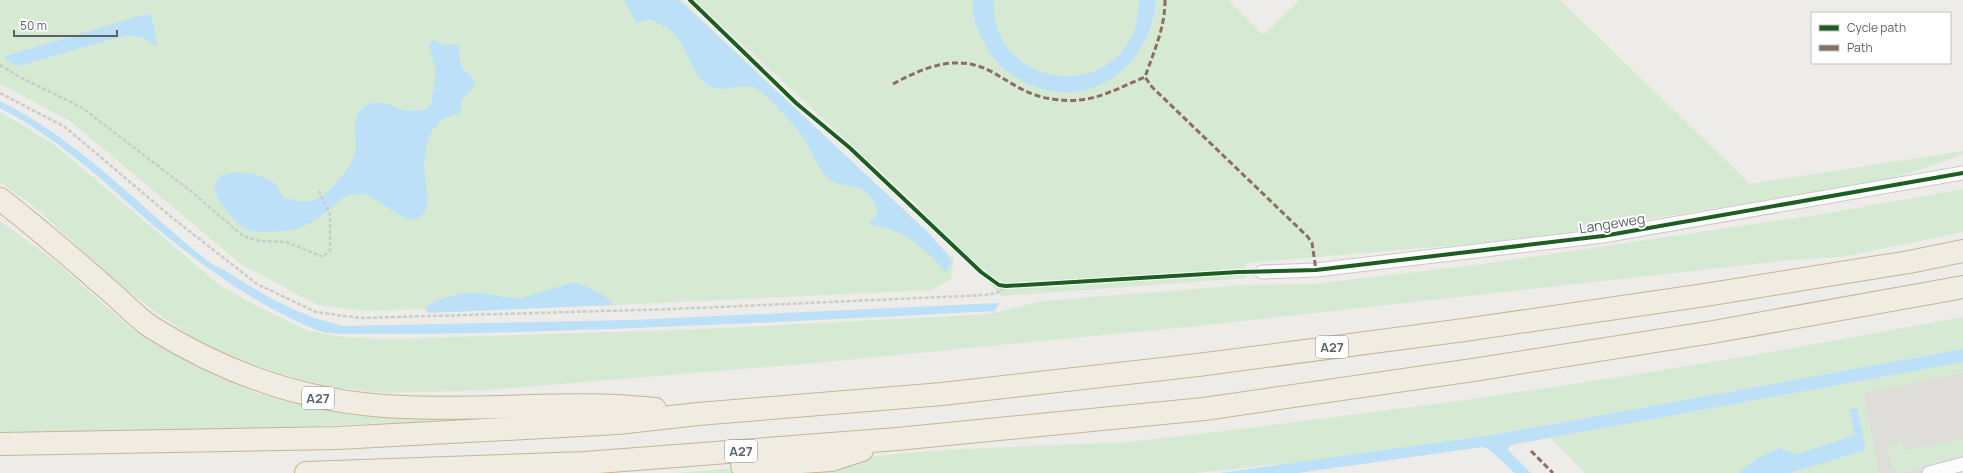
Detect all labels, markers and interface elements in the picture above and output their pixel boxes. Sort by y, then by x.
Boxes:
scale bar [14,12,117,38]
legend [1811,12,1951,64]
text: 50 m [20,17,47,34]
text: Cycle path [1847,19,1906,36]
text: Path [1847,39,1873,56]
street label: Langeweg [1578,208,1646,238]
road number: A27 [1316,336,1348,358]
road number: A27 [302,387,334,409]
road number: A27 [725,440,757,462]

